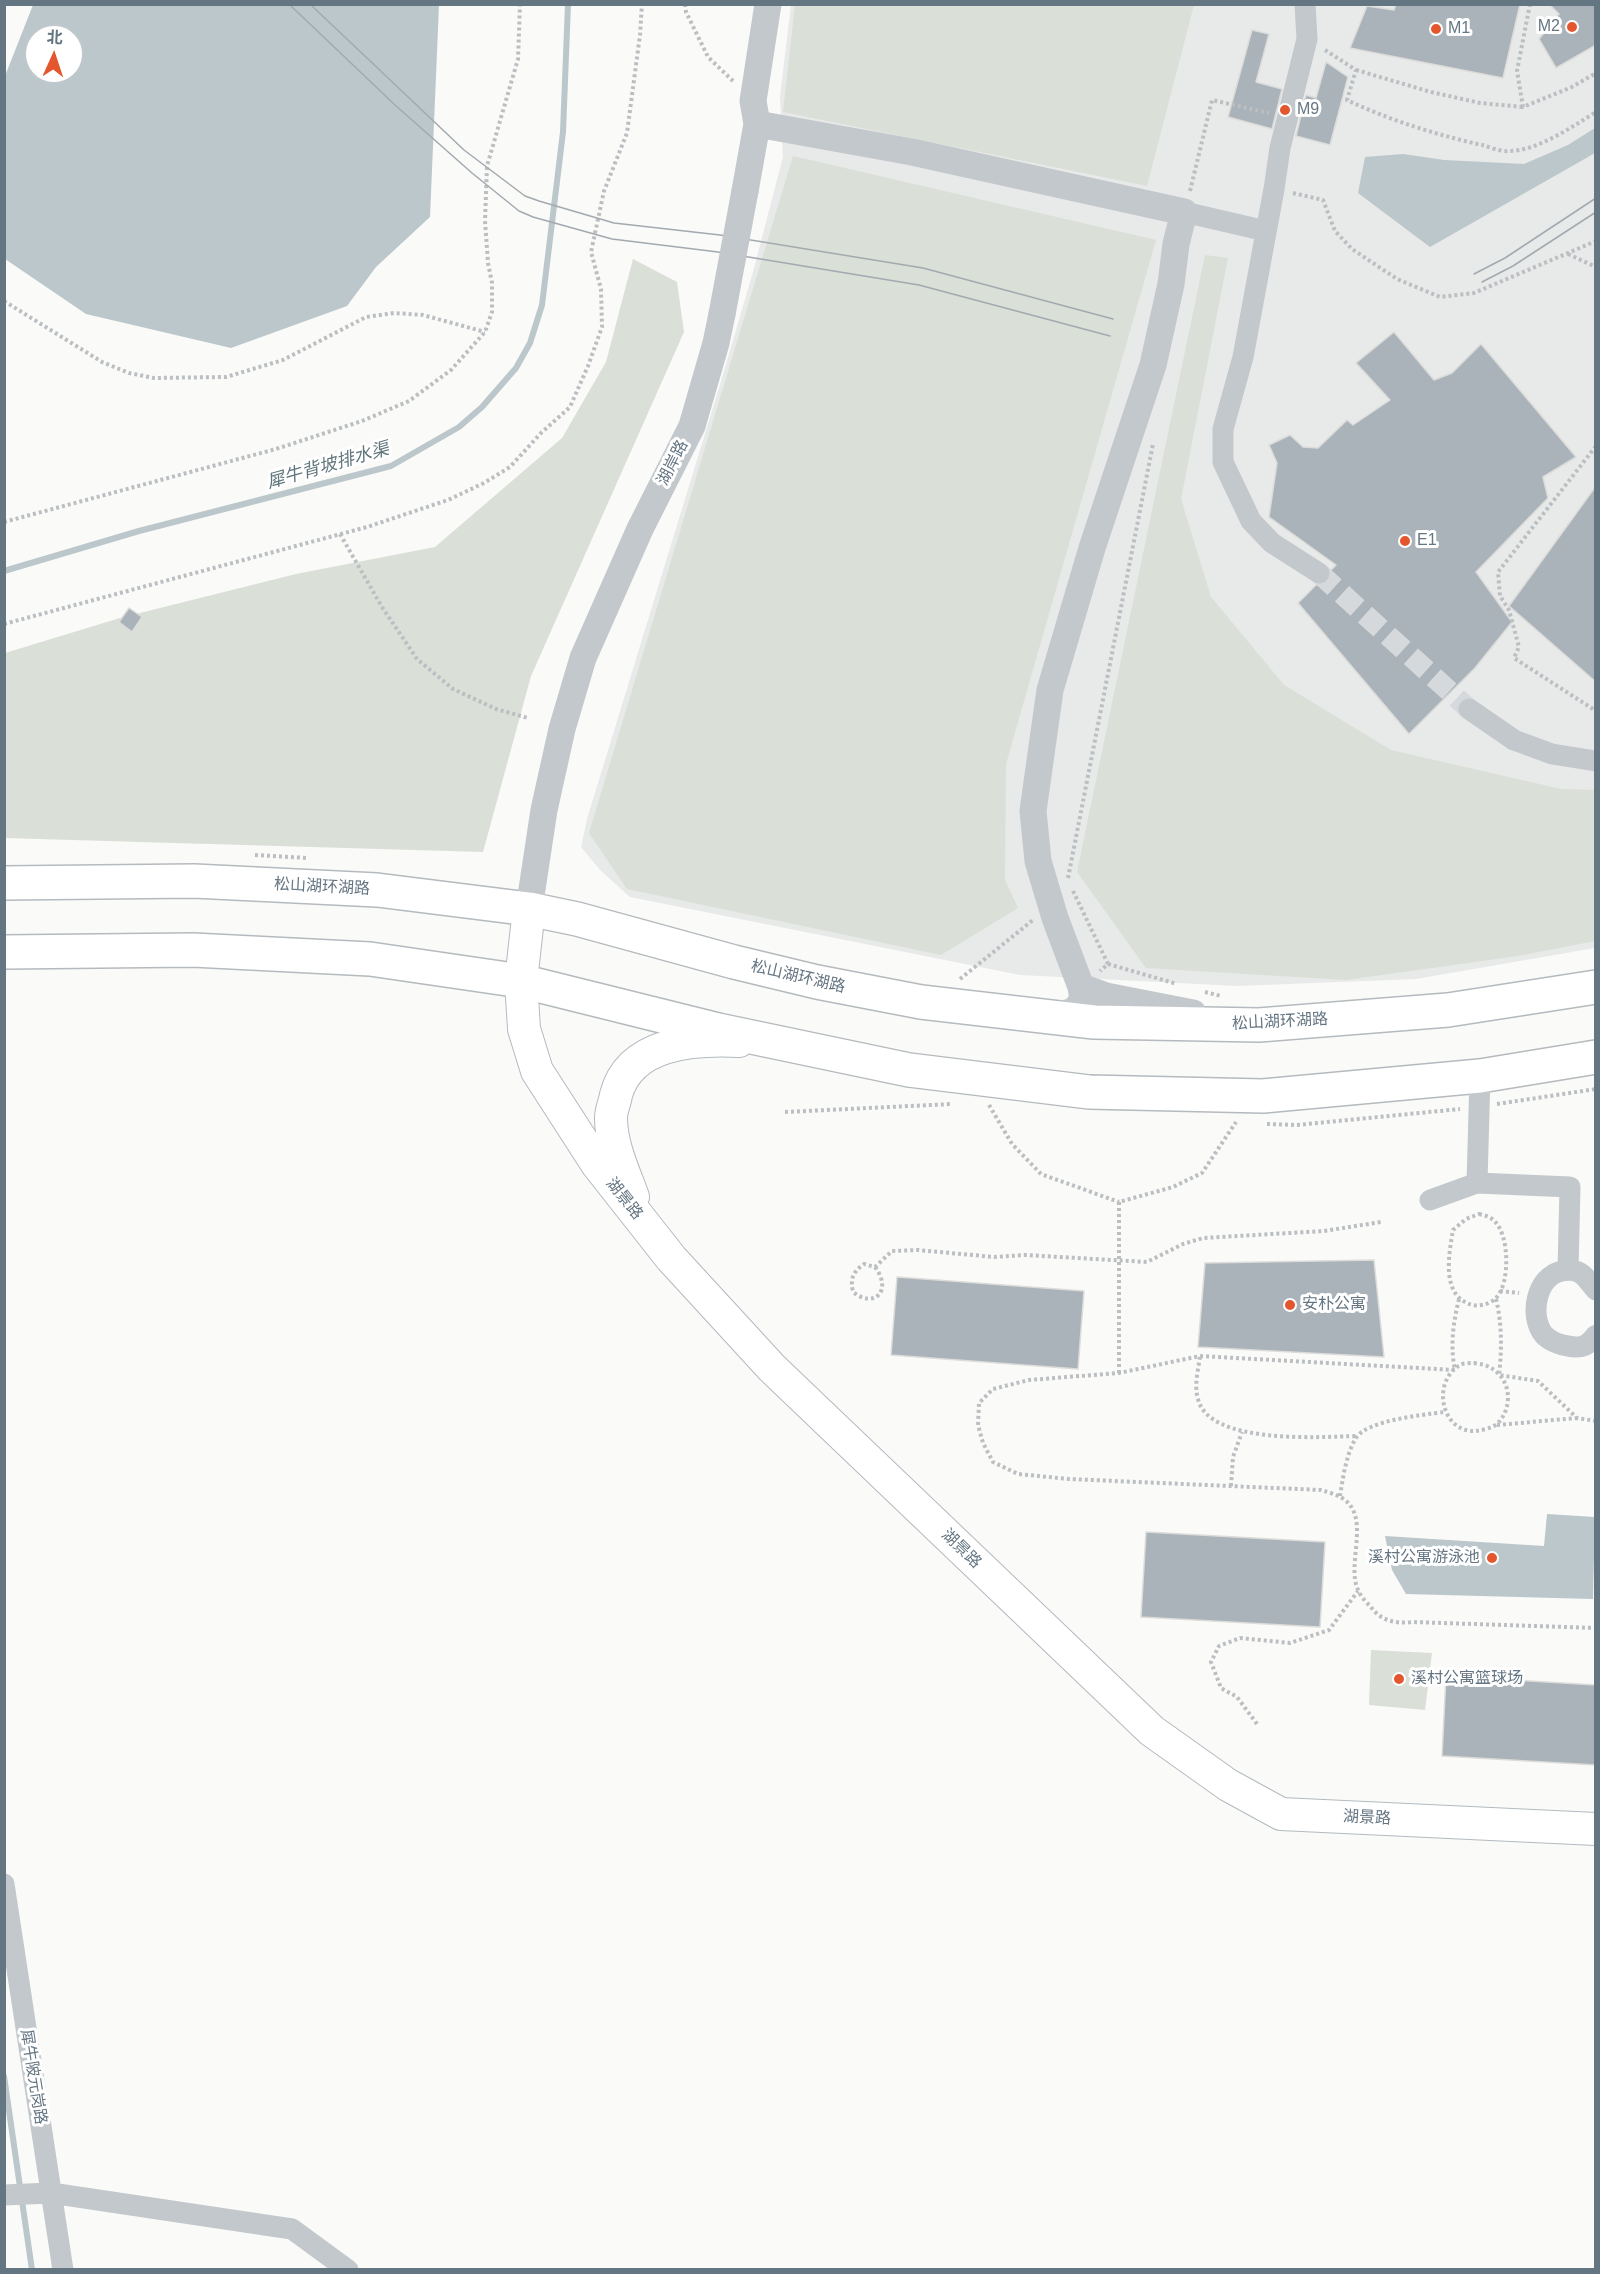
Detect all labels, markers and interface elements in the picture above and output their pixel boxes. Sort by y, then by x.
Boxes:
place label: M2 [1538,17,1560,37]
place label: M1 [1448,19,1470,39]
marker: M2 [1565,20,1579,34]
marker: M1 [1429,22,1443,36]
north arrow [24,24,84,84]
text: 北 [46,29,63,46]
place label: M9 [1297,100,1319,120]
marker: M9 [1278,103,1292,117]
street label: 湖岸路 [654,437,692,489]
water label: 犀牛背坡排水渠 [264,438,392,494]
place label: E1 [1417,531,1437,551]
marker: E1 [1398,534,1412,548]
street label: 松山湖环湖路 [274,875,370,899]
street label: 松山湖环湖路 [749,957,847,997]
street label: 松山湖环湖路 [1232,1010,1328,1034]
street label: 湖景路 [601,1174,647,1224]
place label: 安朴公寓 [1302,1295,1366,1315]
marker: 安朴公寓 [1283,1298,1297,1312]
street label: 湖景路 [937,1525,985,1573]
place label: 溪村公寓游泳池 [1368,1548,1480,1568]
marker: 溪村公寓游泳池 [1485,1551,1499,1565]
place label: 溪村公寓篮球场 [1411,1669,1523,1689]
marker: 溪村公寓篮球场 [1392,1672,1406,1686]
street label: 湖景路 [1343,1807,1391,1829]
street label: 犀牛陂元岗路 [16,2028,50,2126]

